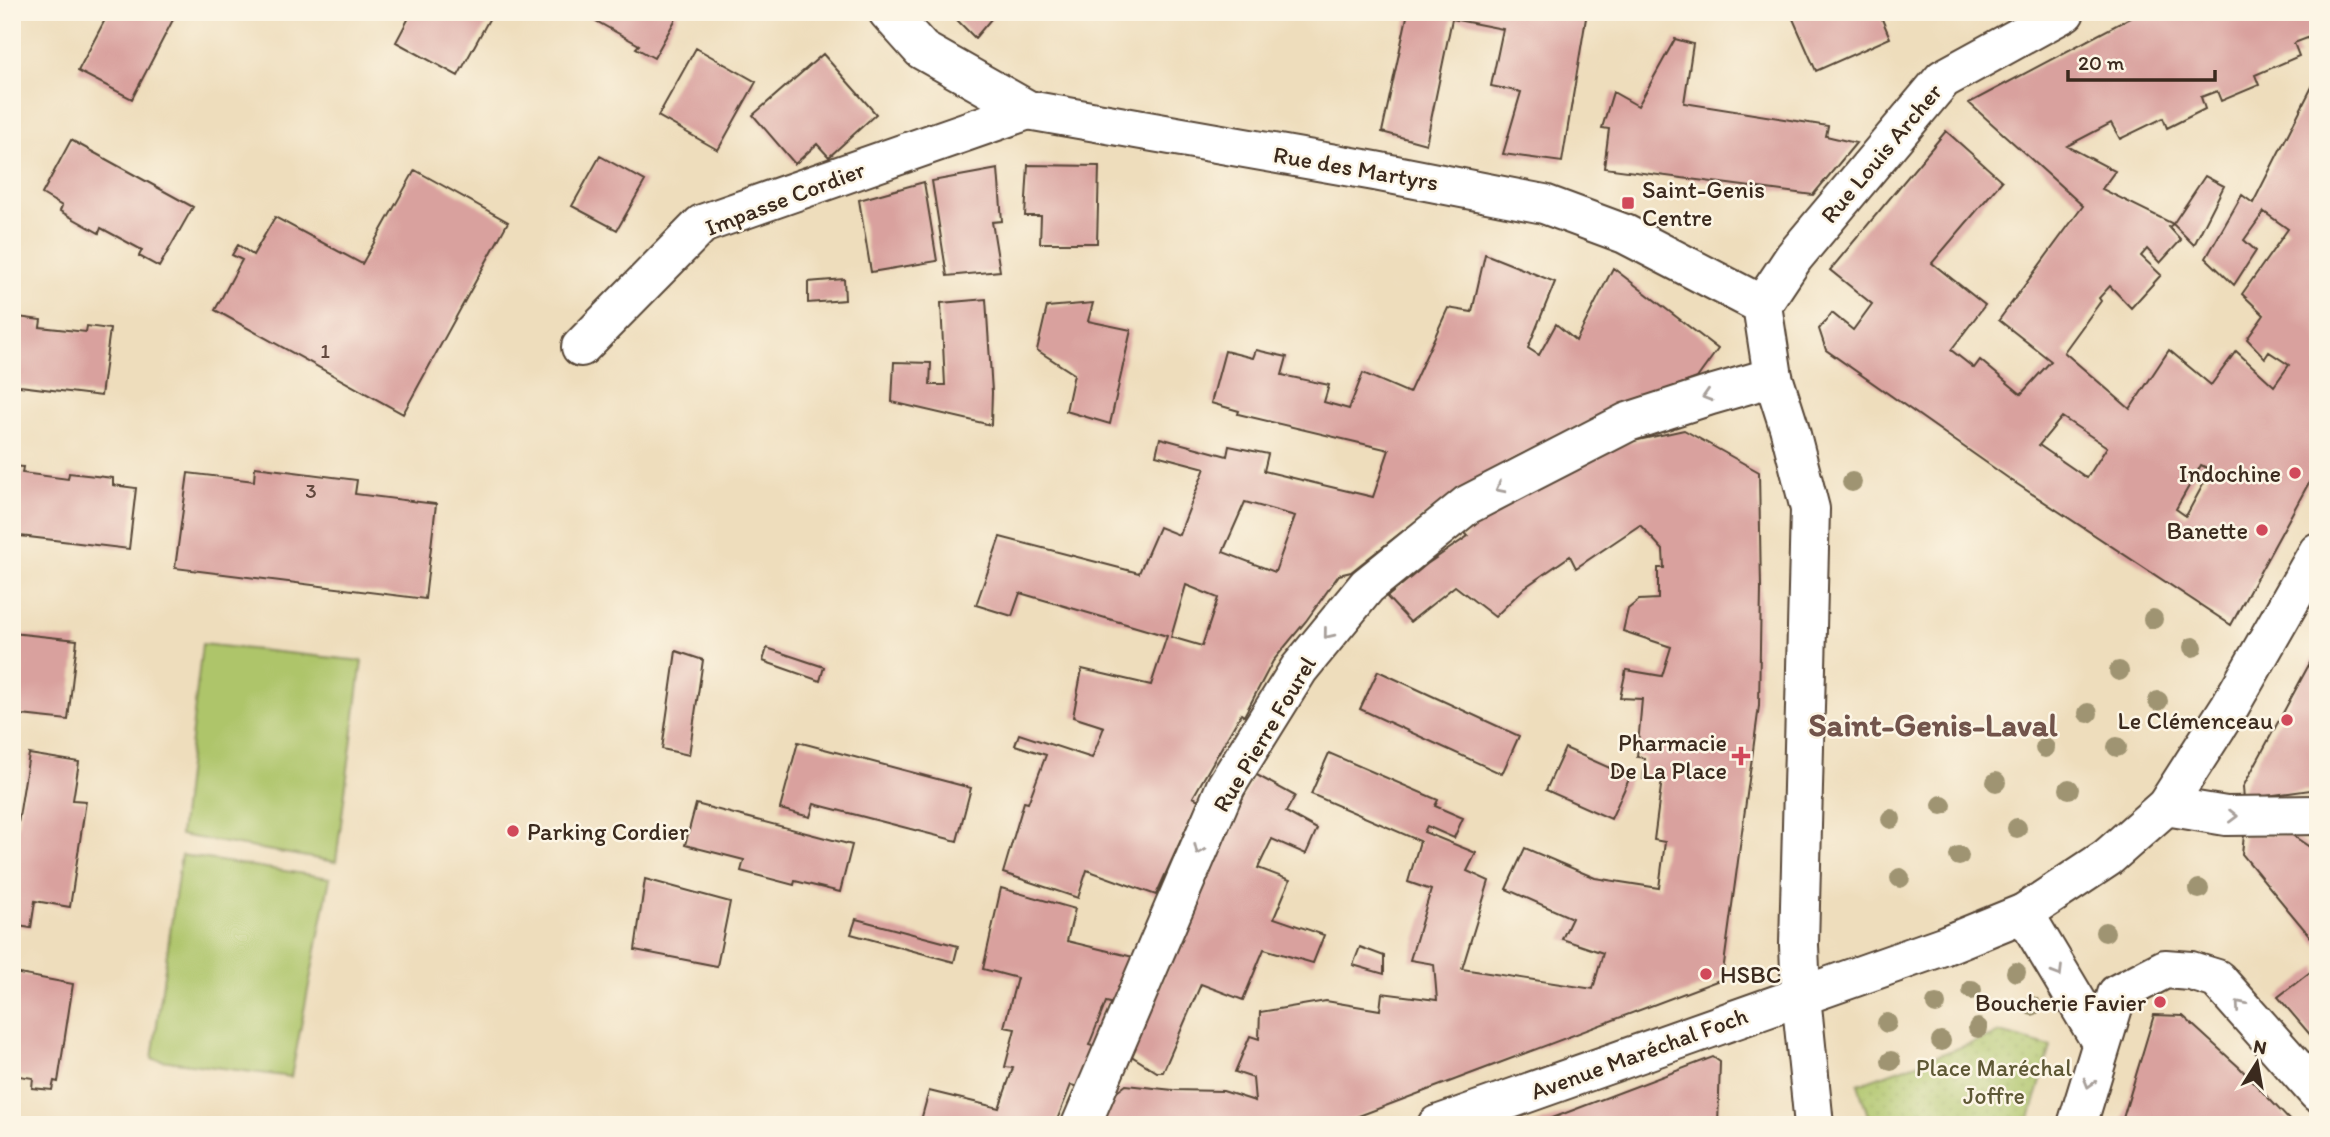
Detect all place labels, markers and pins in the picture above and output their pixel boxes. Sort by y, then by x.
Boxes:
place label: Saint-Genis Centre [1642,175,1765,232]
marker: Saint-Genis Centre [1620,195,1636,211]
place label: Indochine [2179,459,2281,488]
marker: Indochine [2287,465,2303,481]
place label: Banette [2166,516,2248,545]
marker: Banette [2254,522,2270,538]
place label: Le Clémenceau [2118,706,2273,735]
marker: Le Clémenceau [2279,712,2295,728]
place label: Pharmacie De La Place [1609,728,1727,785]
marker: Pharmacie De La Place [1733,748,1749,764]
place label: Parking Cordier [527,817,689,846]
marker: Parking Cordier [505,823,521,839]
place label: HSBC [1720,960,1781,989]
marker: HSBC [1698,966,1714,982]
place label: Boucherie Favier [1975,988,2146,1017]
marker: Boucherie Favier [2152,994,2168,1010]

